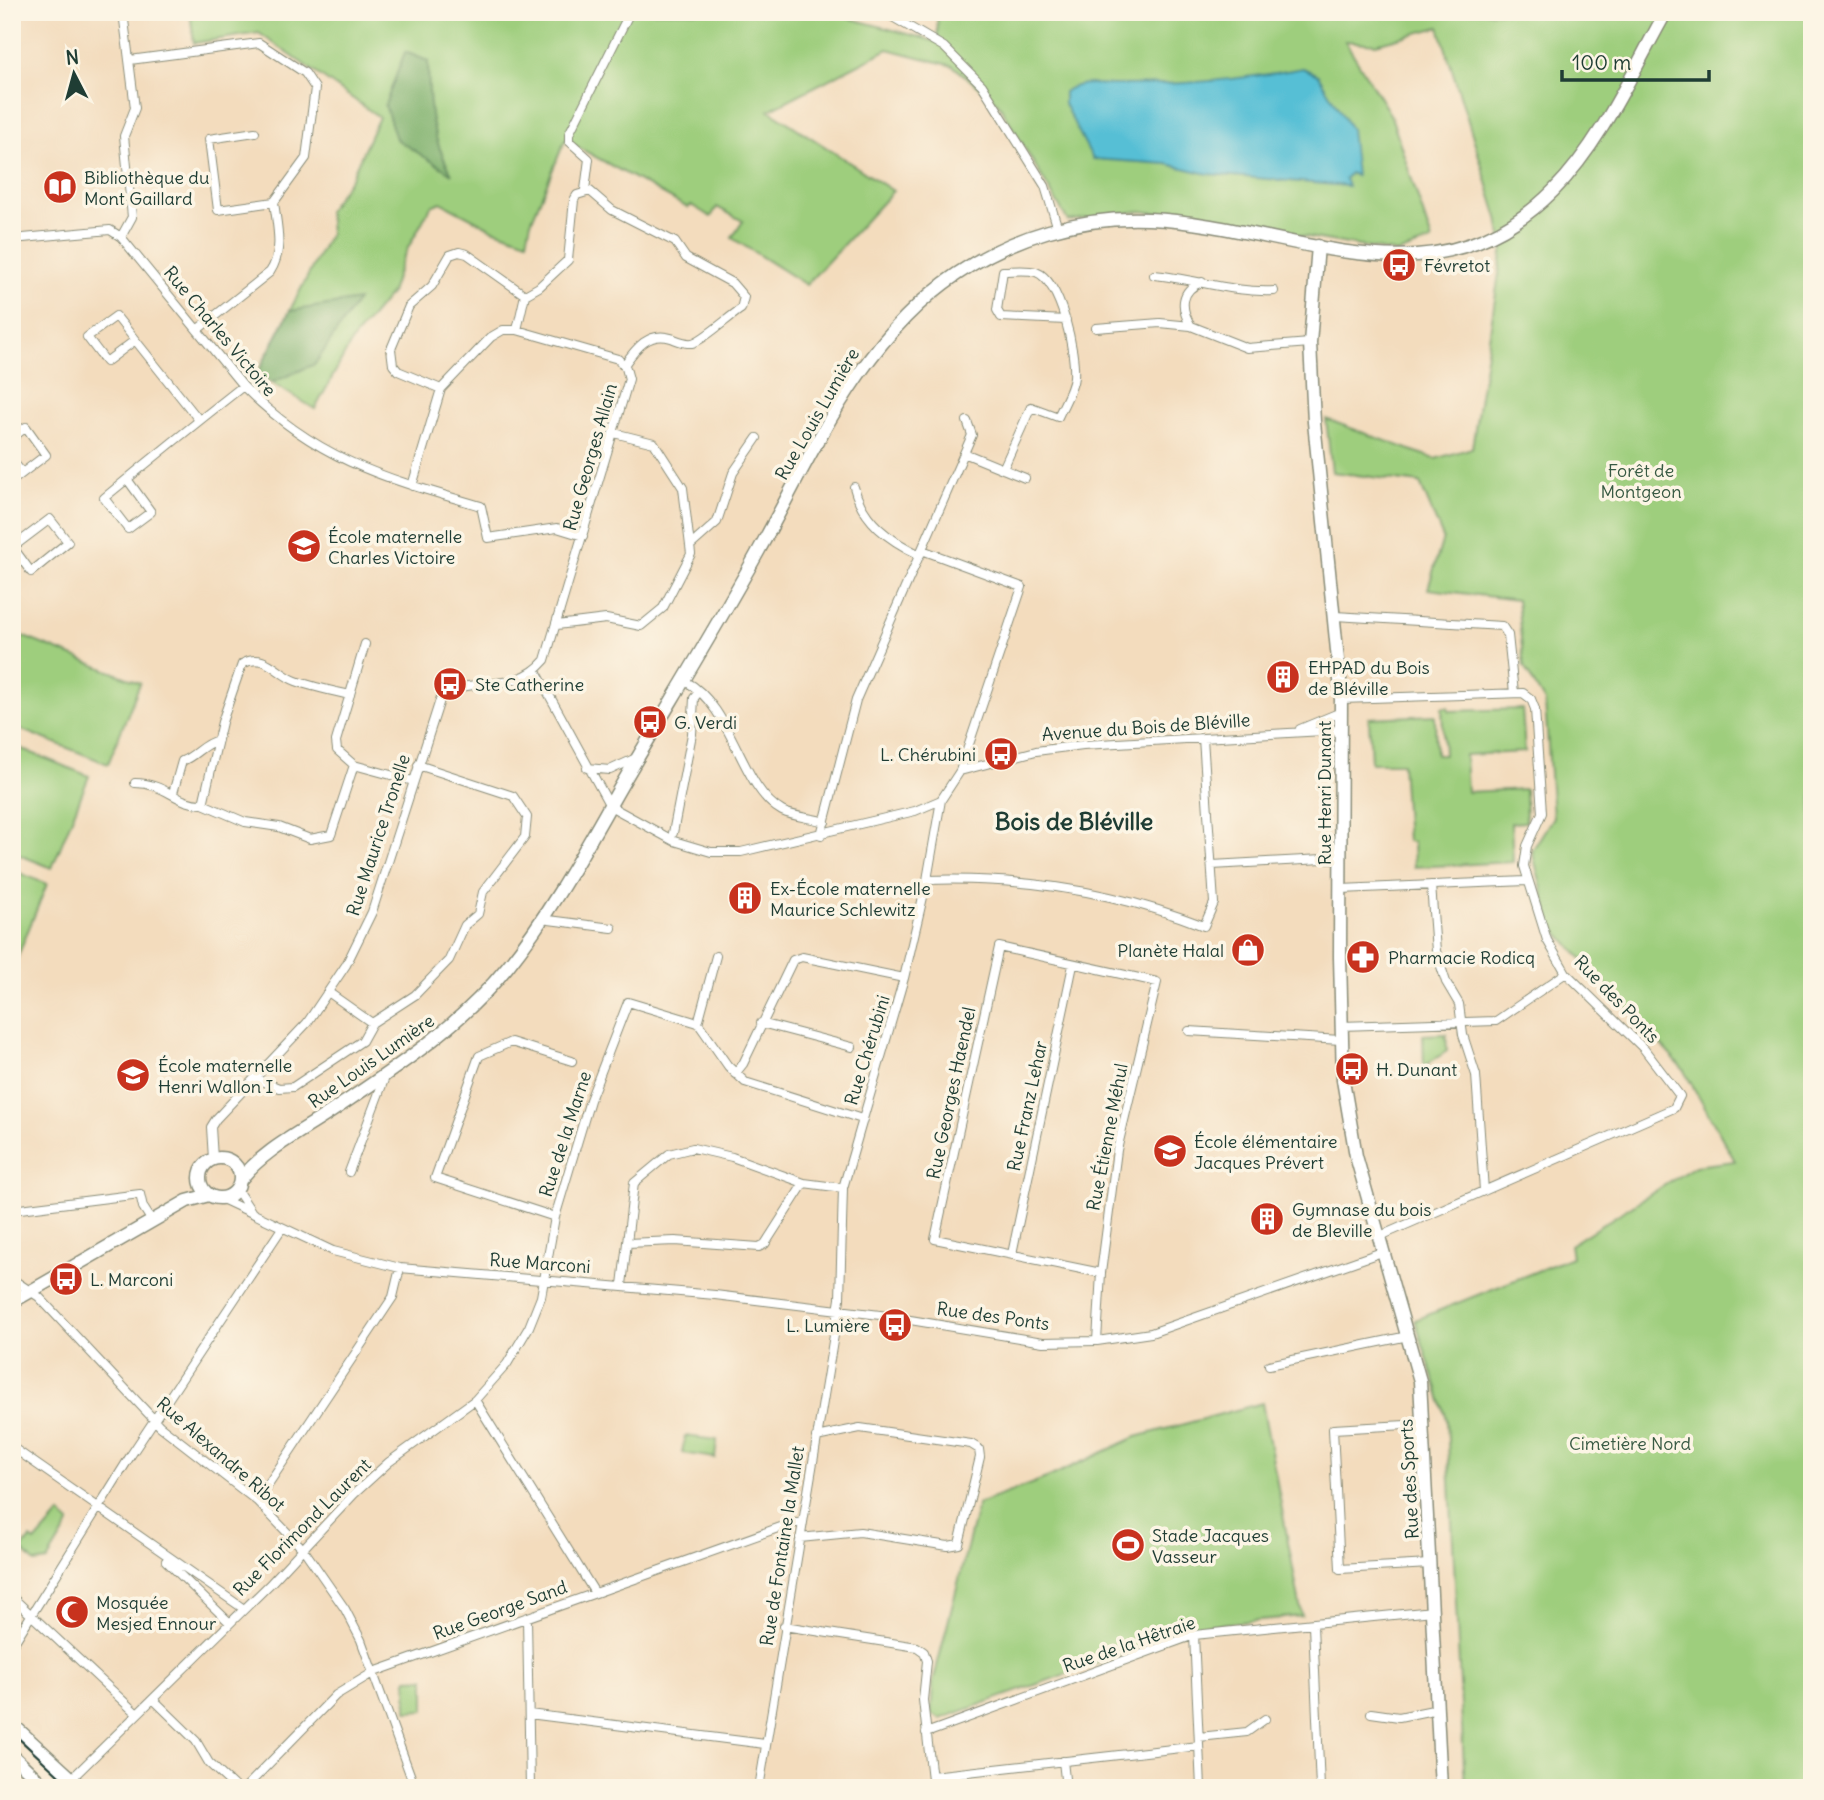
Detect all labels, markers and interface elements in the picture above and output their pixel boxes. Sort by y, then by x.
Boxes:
north arrow [38,38,108,108]
scale bar [1562,38,1708,82]
text: N [64,44,80,70]
text: 100 m [1572,49,1631,76]
place label: Bibliothèque du Mont Gaillard [84,166,209,210]
library icon: Bibliothèque du Mont Gaillard [41,168,79,206]
bus stop icon: Févretot [1380,246,1418,284]
place label: Févretot [1424,254,1490,277]
street label: Rue Charles Victoire [159,261,281,401]
street label: Rue Louis Lumière [770,344,864,484]
street label: Rue Georges Allain [558,381,622,533]
park label: Forêt de Montgeon [1600,459,1682,503]
place label: École maternelle Charles Victoire [328,525,462,569]
school or university icon: École maternelle Charles Victoire [285,527,323,565]
place label: EHPAD du Bois de Bléville [1308,656,1430,700]
building icon: EHPAD du Bois de Bléville [1264,658,1302,696]
bus stop icon: Ste Catherine [431,665,469,703]
place label: Ste Catherine [475,673,584,696]
bus stop icon: G. Verdi [631,703,669,741]
street label: Avenue du Bois de Bléville [1041,708,1251,746]
place label: G. Verdi [674,711,737,734]
street label: Rue Henri Dunant [1313,721,1336,865]
bus stop icon: L. Chérubini [982,735,1020,773]
place label: L. Chérubini [880,743,976,766]
street label: Rue Maurice Tronelle [341,751,415,919]
district label: Bois de Bléville [995,806,1153,836]
place label: Ex-École maternelle Maurice Schlewitz [770,877,931,921]
building icon: Ex-École maternelle Maurice Schlewitz [726,879,764,917]
shop icon: Planète Halal [1229,931,1267,969]
pharmacy icon: Pharmacie Rodicq [1344,938,1382,976]
place label: Planète Halal [1117,939,1224,962]
place label: Pharmacie Rodicq [1388,946,1535,969]
street label: Rue des Ponts [1569,950,1665,1048]
street label: Rue Chérubini [839,992,895,1108]
street label: Rue Georges Haendel [922,1005,980,1181]
street label: Rue Louis Lumière [304,1009,438,1113]
street label: Rue Franz Lehar [1002,1038,1052,1173]
bus stop icon: H. Dunant [1333,1050,1371,1088]
place label: École maternelle Henri Wallon I [158,1054,292,1098]
school or university icon: École maternelle Henri Wallon I [114,1056,152,1094]
place label: H. Dunant [1376,1058,1457,1081]
street label: Rue Étienne Méhul [1081,1061,1133,1213]
street label: Rue de la Marne [534,1068,596,1200]
place label: École élémentaire Jacques Prévert [1194,1130,1337,1174]
school or university icon: École élémentaire Jacques Prévert [1151,1132,1189,1170]
place label: Gymnase du bois de Bleville [1292,1198,1432,1242]
building icon: Gymnase du bois de Bleville [1248,1200,1286,1238]
street label: Rue Marconi [489,1248,591,1278]
bus stop icon: L. Marconi [47,1260,85,1298]
place label: L. Marconi [90,1268,173,1291]
street label: Rue des Ponts [935,1297,1051,1335]
bus stop icon: L. Lumière [876,1306,914,1344]
place label: L. Lumière [786,1314,870,1337]
street label: Rue Alexandre Ribot [152,1392,290,1516]
street label: Rue des Sports [1394,1418,1424,1540]
park label: Cimetière Nord [1569,1432,1691,1455]
street label: Rue de Fontaine la Mallet [755,1444,809,1648]
street label: Rue Florimond Laurent [228,1453,376,1601]
place label: Stade Jacques Vasseur [1152,1524,1269,1568]
sports icon: Stade Jacques Vasseur [1109,1526,1147,1564]
street label: Rue George Sand [430,1575,571,1645]
place label: Mosquée Mesjed Ennour [96,1591,217,1635]
mosque icon: Mosquée Mesjed Ennour [53,1593,91,1631]
street label: Rue de la Hêtraie [1060,1611,1198,1677]

